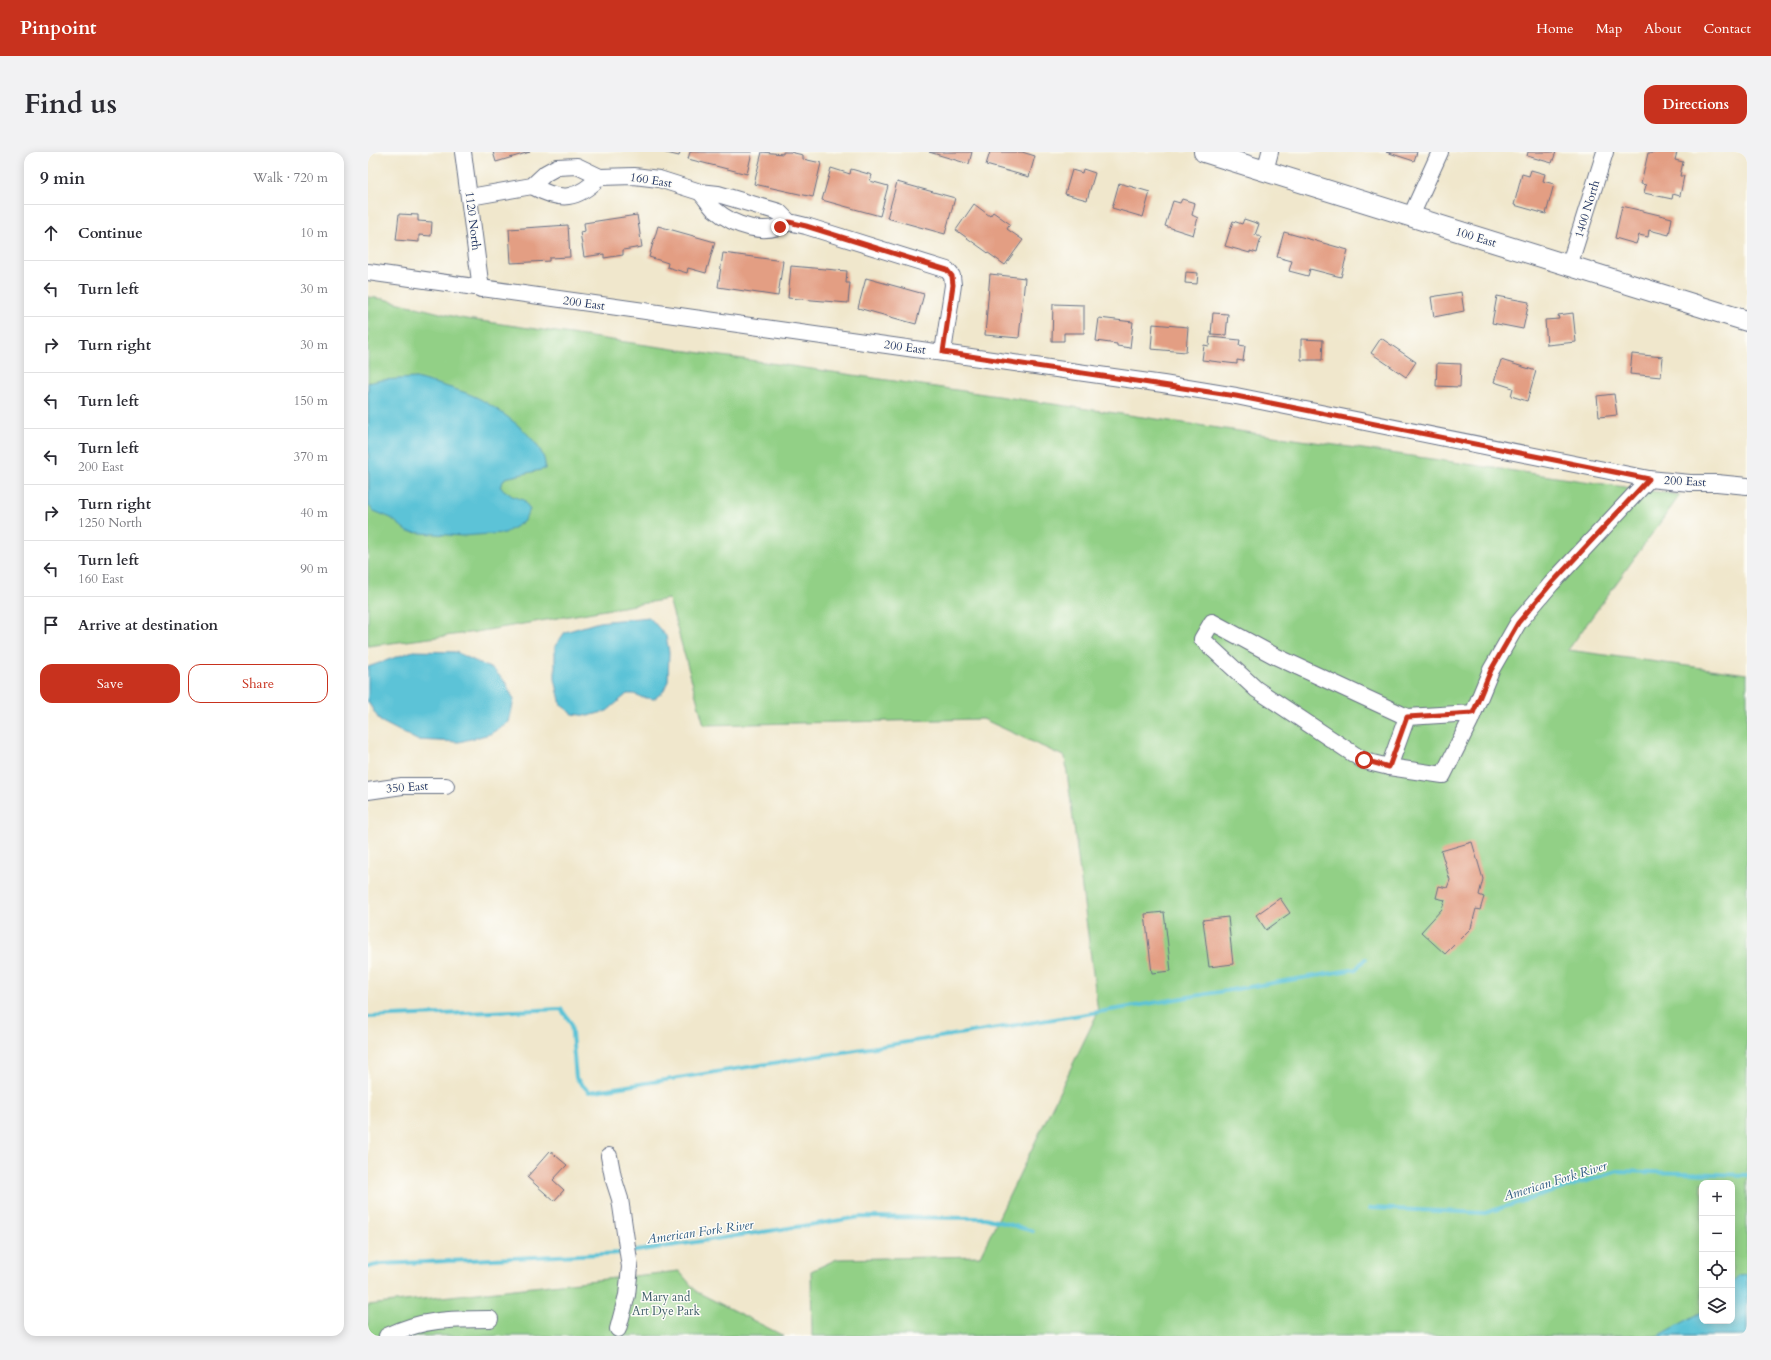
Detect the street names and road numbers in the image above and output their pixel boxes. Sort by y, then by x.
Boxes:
street label: 160 East [629,169,673,191]
street label: 1400 North [1571,178,1603,240]
street label: 1120 North [461,191,485,252]
street label: 100 East [1454,223,1499,251]
street label: 200 East [562,292,606,314]
street label: 200 East [883,336,927,358]
street label: 200 East [1664,472,1707,490]
street label: 350 East [385,778,429,796]

